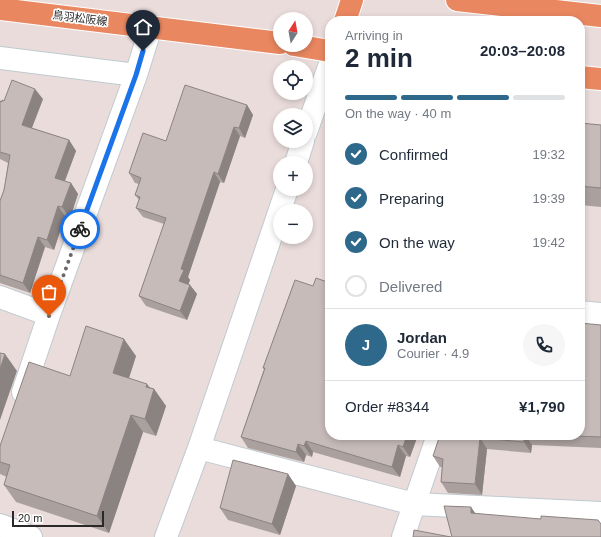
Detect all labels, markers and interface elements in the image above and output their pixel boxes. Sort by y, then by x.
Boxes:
street label: 鳥羽松阪線 [52,9,108,27]
pin [126,10,160,51]
north arrow [273,12,313,52]
map controls [273,12,313,244]
icon: home [132,16,154,38]
text: Arriving in [345,28,403,43]
text: 20:03–20:08 [480,42,565,59]
text: 2 min [345,43,413,73]
button: locate [273,60,313,100]
text: On the way · 40 m [345,106,451,121]
button: layers [273,108,313,148]
icon: check [345,143,367,165]
text: Confirmed [379,146,448,163]
text: 19:32 [532,147,565,162]
button: + [273,156,313,196]
icon: check [345,187,367,209]
text: Preparing [379,190,444,207]
text: 19:39 [532,191,565,206]
button: − [273,204,313,244]
courier [60,209,100,249]
icon: bike [69,218,91,240]
icon: check [345,231,367,253]
text: On the way [379,234,455,251]
text: 19:42 [532,235,565,250]
pin [32,275,66,316]
text: Delivered [379,278,442,295]
icon: bag [38,281,60,303]
button: phone [523,324,565,366]
text: Jordan [397,329,447,346]
text: J [362,336,370,353]
text: Courier · 4.9 [397,346,469,361]
text: Order #8344 [345,398,429,415]
text: ¥1,790 [519,398,565,415]
scale bar [12,509,104,528]
text: 20 m [18,512,42,524]

